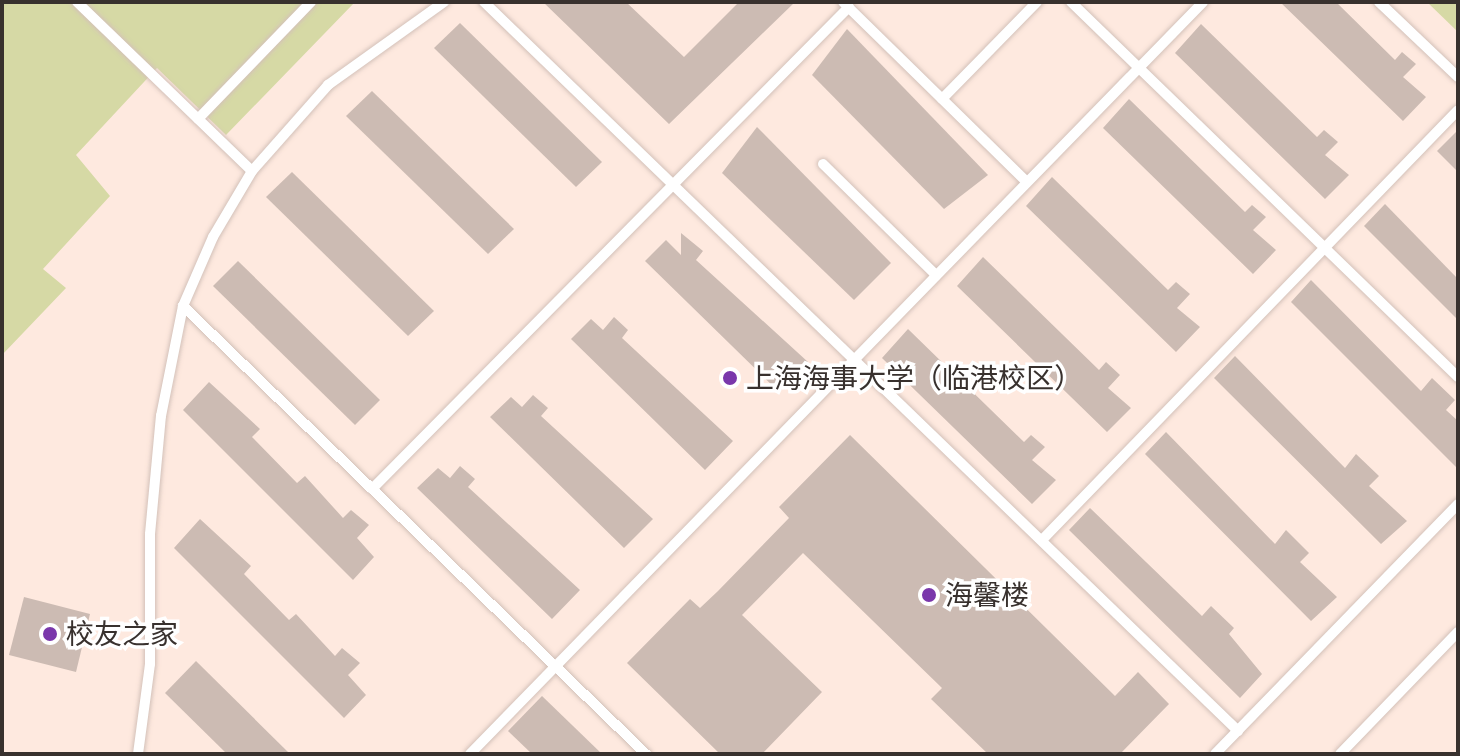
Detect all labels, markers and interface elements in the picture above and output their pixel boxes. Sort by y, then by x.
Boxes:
place label: 上海海事大学（临港校区） [746,361,1082,395]
marker: 上海海事大学（临港校区） [721,369,739,387]
place label: 海馨楼 [945,578,1029,612]
marker: 海馨楼 [920,586,938,604]
place label: 校友之家 [66,617,178,651]
marker: 校友之家 [41,625,59,643]

